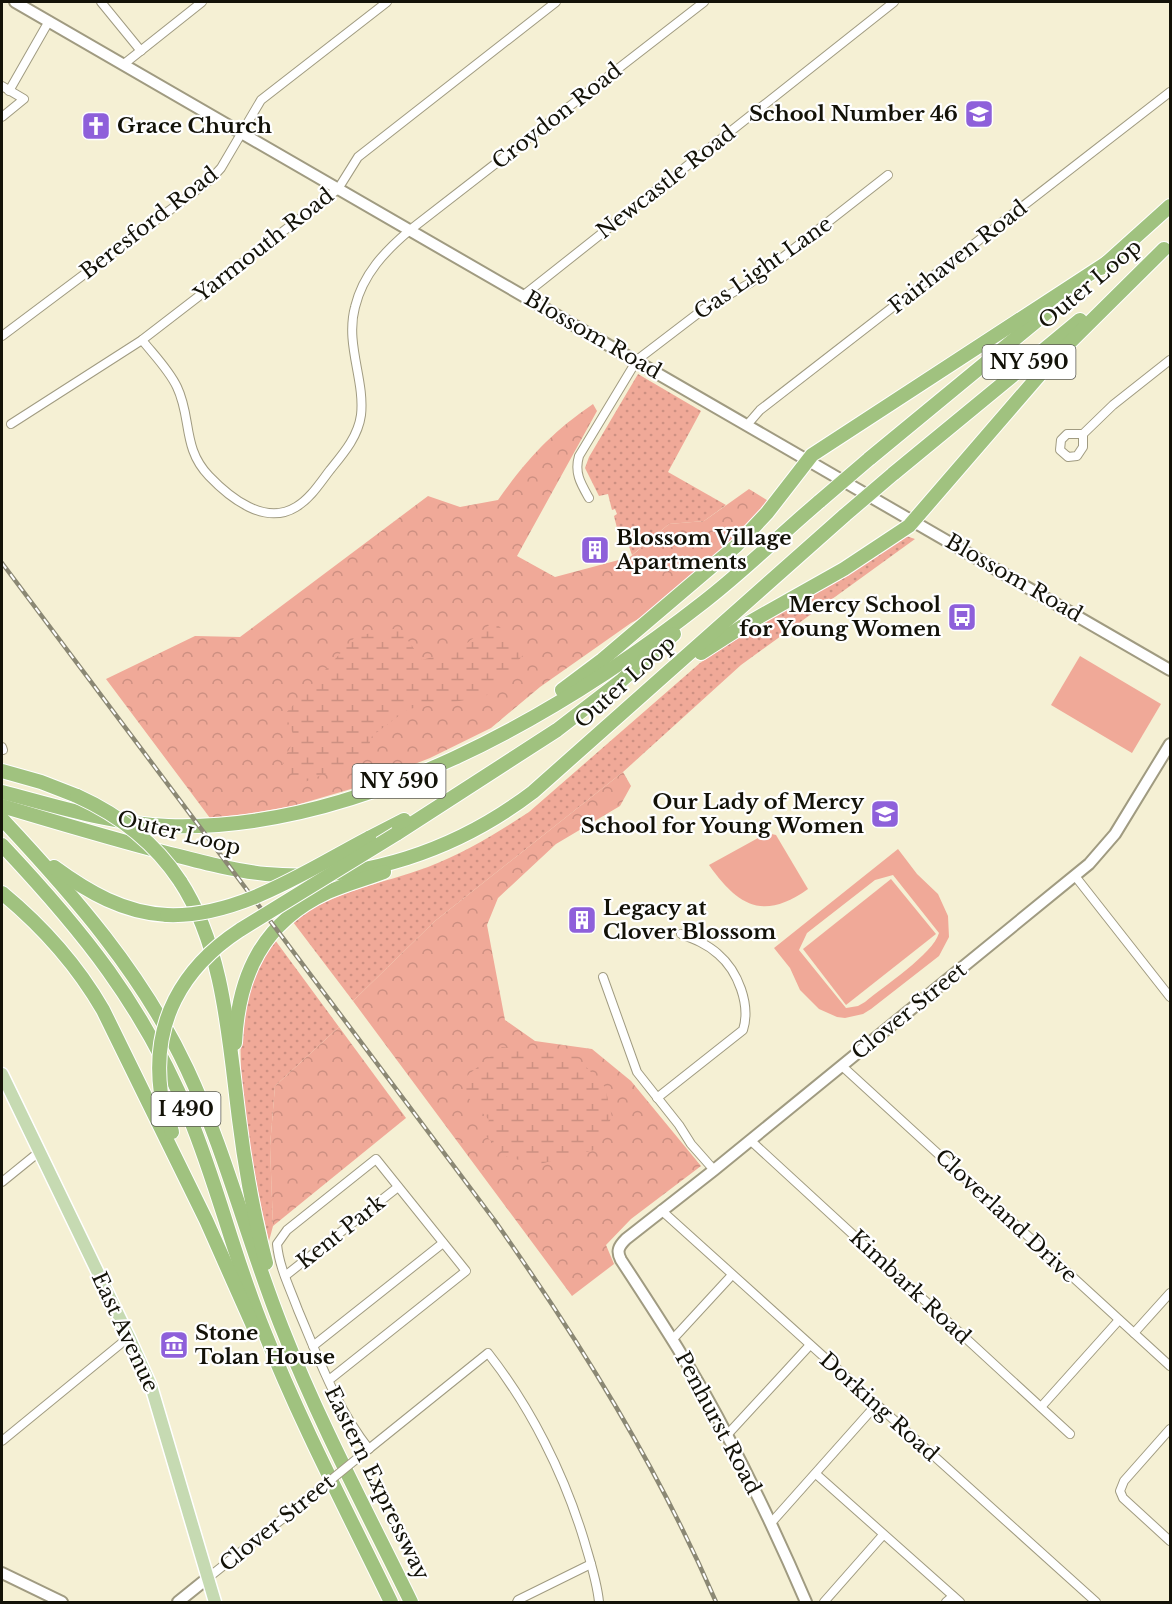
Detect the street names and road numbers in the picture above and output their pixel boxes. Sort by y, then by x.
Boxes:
street label: Croydon Road [487,57,627,175]
street label: Newcastle Road [592,120,740,244]
street label: Beresford Road [75,161,223,285]
street label: Yarmouth Road [188,183,339,308]
street label: Fairhaven Road [884,195,1032,319]
street label: Gas Light Lane [689,211,837,325]
street label: Outer Loop [1033,233,1147,335]
street label: Blossom Road [520,285,666,385]
road number: NY 590 [982,345,1076,379]
street label: Blossom Road [941,528,1087,628]
street label: Outer Loop [569,630,681,734]
road number: NY 590 [352,764,446,798]
street label: Outer Loop [115,805,243,861]
street label: Clover Street [846,957,972,1065]
road number: I 490 [152,1092,220,1126]
street label: Cloverland Drive [930,1144,1082,1288]
street label: Kent Park [292,1189,390,1275]
street label: Kimbark Road [844,1224,976,1350]
street label: East Avenue [86,1268,164,1396]
street label: Penhurst Road [669,1347,767,1499]
street label: Dorking Road [814,1347,944,1467]
street label: Eastern Expressway [319,1382,435,1585]
street label: Clover Street [214,1469,340,1577]

